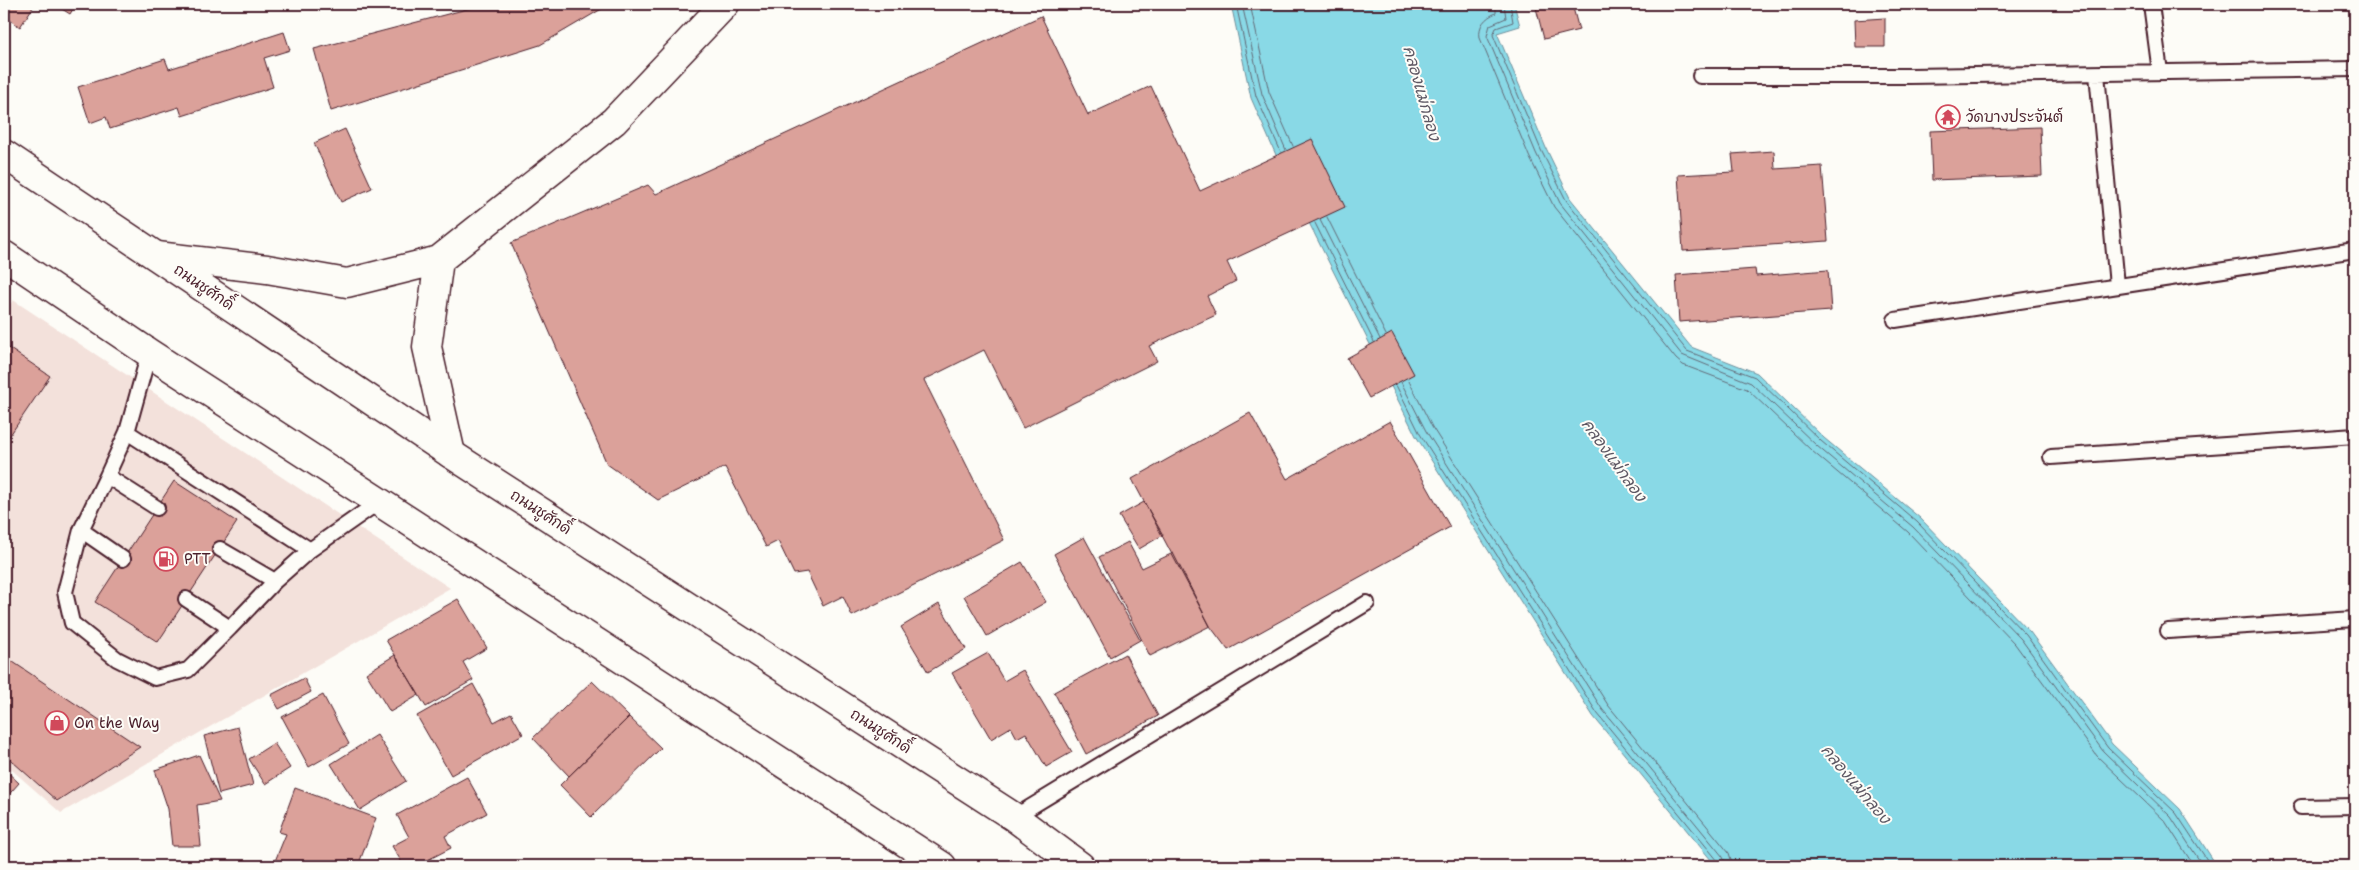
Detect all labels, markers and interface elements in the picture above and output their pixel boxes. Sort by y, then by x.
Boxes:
water label: คลองแม่กลอง [1399,43,1446,144]
temple icon: วัดบางประจันต์ [1935,104,1961,130]
place label: วัดบางประจันต์ [1966,107,2063,127]
street label: ถนนชูศักดิ์ [169,256,241,315]
water label: คลองแม่กลอง [1577,415,1652,507]
street label: ถนนชูศักดิ์ [506,481,578,540]
fuel station icon: PTT [153,546,179,572]
place label: PTT [184,549,211,569]
street label: ถนนชูศักดิ์ [846,700,918,759]
shop icon: On the Way [44,710,70,736]
place label: On the Way [74,713,160,733]
water label: คลองแม่กลอง [1817,740,1896,829]

